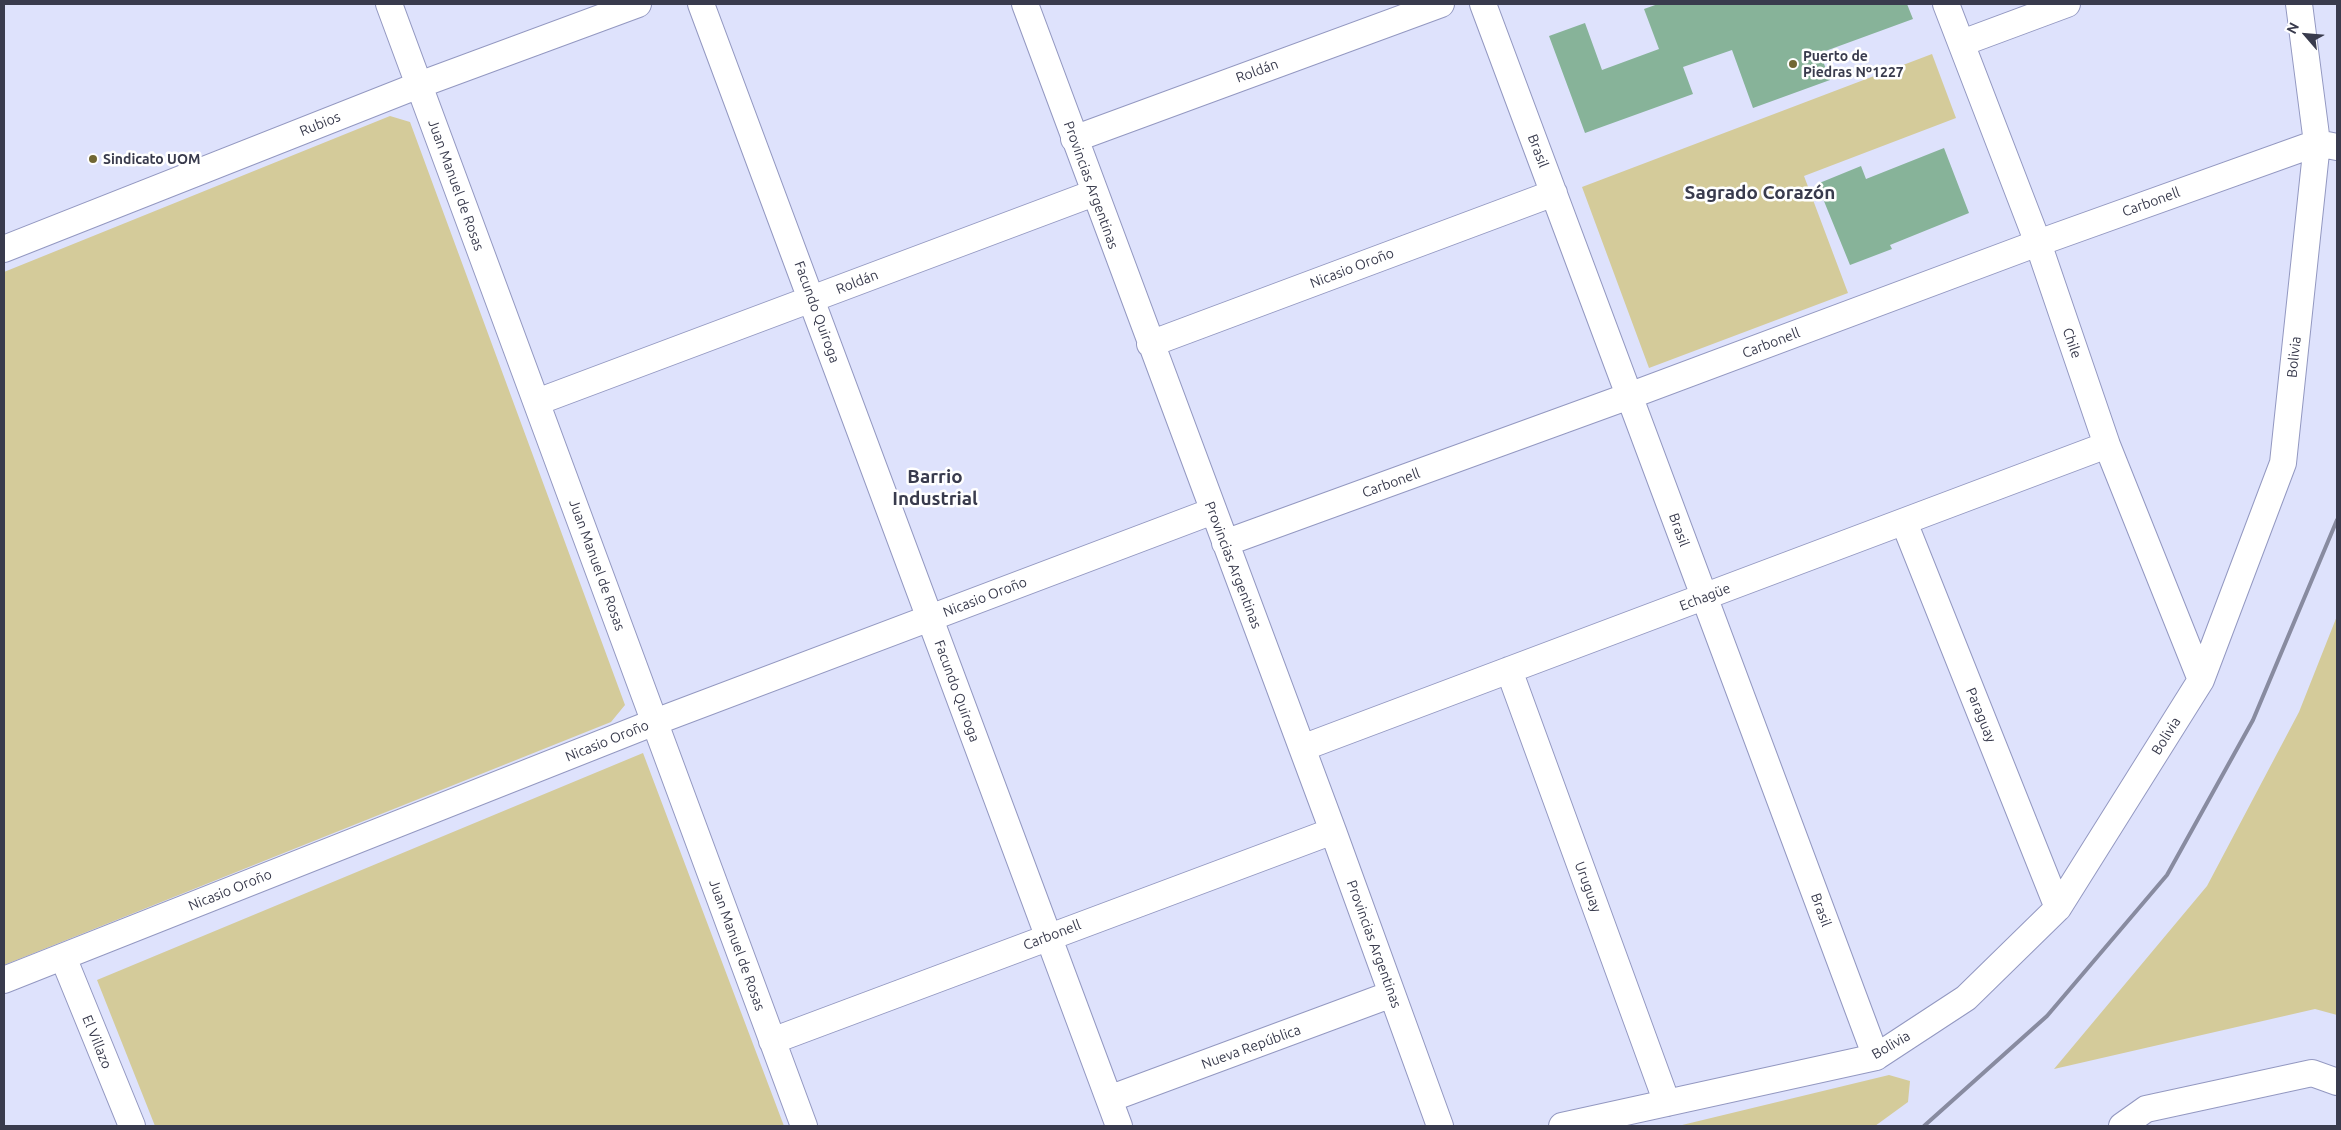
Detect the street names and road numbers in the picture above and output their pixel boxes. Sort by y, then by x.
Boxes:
street label: Roldán [1233,56,1281,86]
street label: Rubios [297,108,343,140]
street label: Juan Manuel de Rosas [424,117,488,253]
street label: Provincias Argentinas [1060,119,1122,251]
street label: Brasil [1524,132,1552,170]
street label: Carbonell [2120,184,2182,220]
street label: Nicasio Oroño [1308,244,1396,292]
street label: Facundo Quiroga [791,259,843,365]
street label: Roldán [833,266,881,298]
street label: Carbonell [1740,324,1802,362]
street label: Chile [2059,325,2085,361]
street label: Bolivia [2283,335,2305,379]
street label: Carbonell [1360,465,1422,501]
street label: Juan Manuel de Rosas [565,497,629,633]
street label: Provincias Argentinas [1201,499,1265,631]
street label: Brasil [1665,511,1693,549]
street label: Nicasio Oroño [941,573,1029,621]
street label: Echagüe [1677,580,1733,614]
street label: Facundo Quiroga [931,638,983,744]
street label: Paraguay [1962,685,2000,745]
street label: Bolivia [2148,714,2184,758]
street label: Nicasio Oroño [563,717,651,765]
street label: Uruguay [1571,859,1605,915]
street label: Nicasio Oroño [186,866,274,914]
street label: Juan Manuel de Rosas [705,877,769,1013]
street label: Provincias Argentinas [1343,878,1405,1010]
street label: Brasil [1807,891,1835,929]
street label: Carbonell [1021,916,1083,954]
street label: El Villazo [79,1013,115,1071]
street label: Nueva República [1199,1021,1303,1073]
street label: Bolivia [1869,1027,1913,1063]

